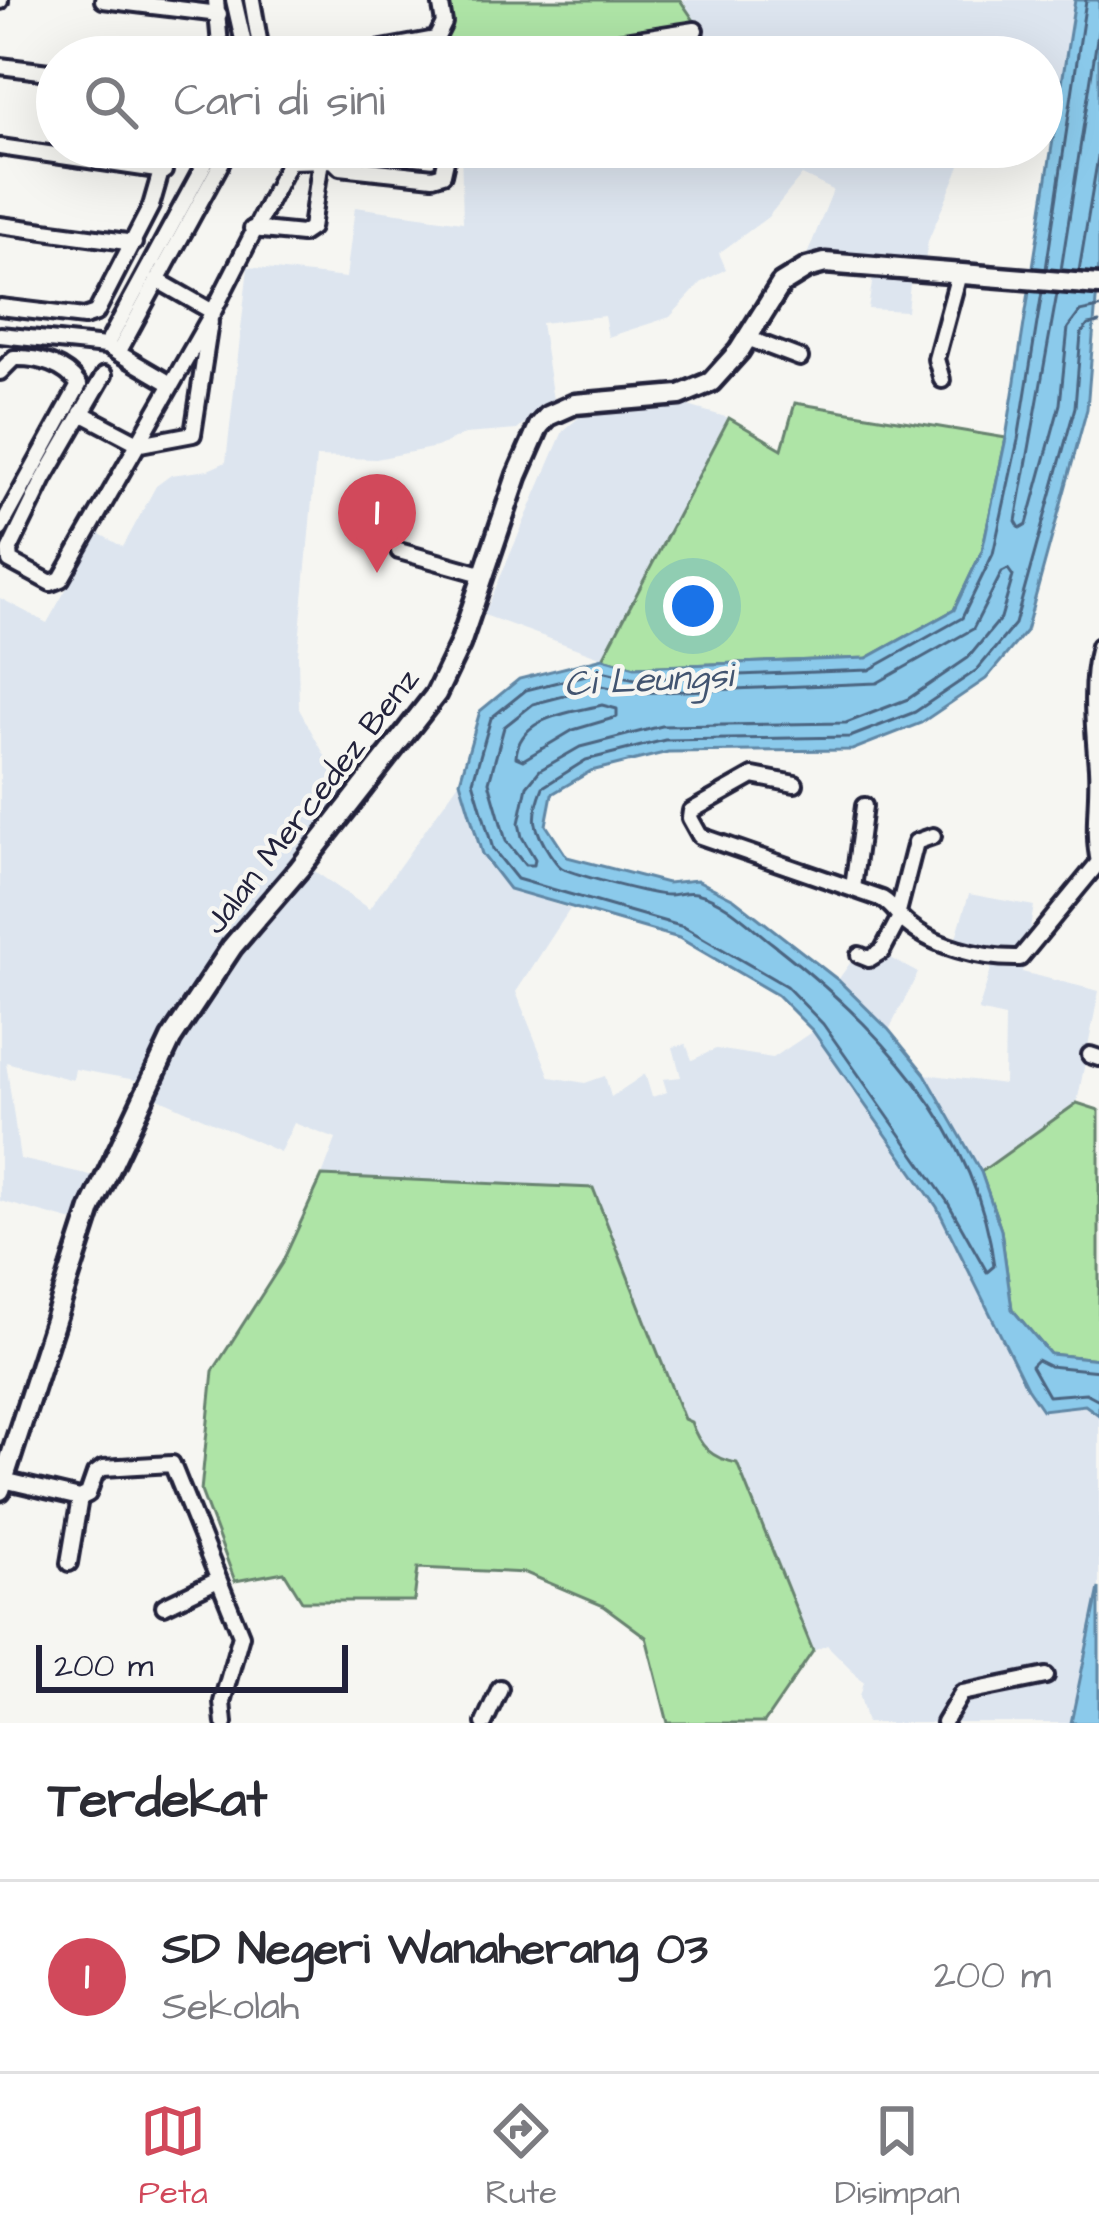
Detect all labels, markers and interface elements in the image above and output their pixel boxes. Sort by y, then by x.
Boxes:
search box [36,36,1063,168]
icon: search [78,69,144,135]
text: Cari di sini [174,71,385,133]
pin: 1 [338,474,416,573]
your location [663,576,723,636]
water label: Ci Leungsi [563,650,738,711]
street label: Jalan Mercedez Benz [193,658,431,944]
scale bar [36,1639,348,1692]
text: 200 m [54,1643,153,1689]
text: Terdekat [48,1766,267,1837]
text: SD Negeri Wanaherang 03 [162,1919,708,1981]
text: 1 [85,1950,90,2004]
text: 200 m [934,1950,1051,2004]
text: Sekolah [162,1981,299,2035]
tab: Peta [139,2098,208,2216]
tab: Rute [486,2098,557,2216]
tab: Disimpan [835,2098,960,2216]

